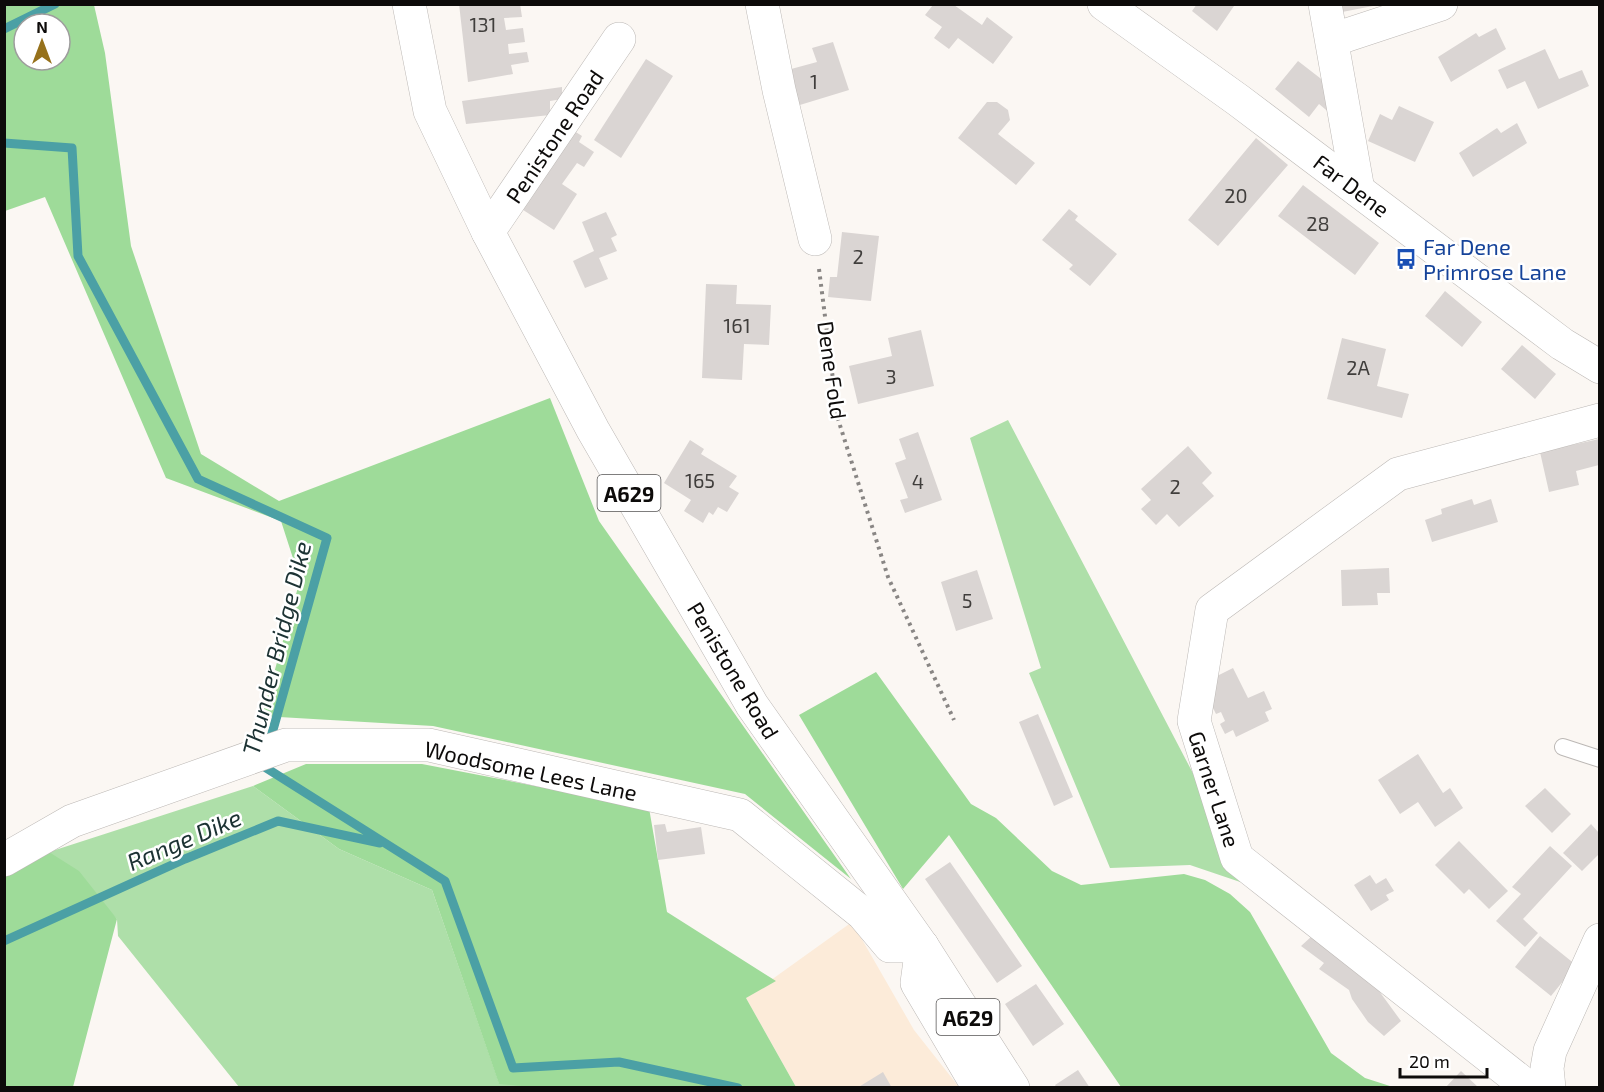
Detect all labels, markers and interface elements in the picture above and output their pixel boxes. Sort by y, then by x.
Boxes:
north arrow [12,12,72,72]
house number: 131 [469,12,497,36]
text: N [36,17,48,36]
street label: Penistone Road [500,64,608,208]
house number: 1 [810,69,818,93]
street label: Far Dene [1309,148,1395,222]
house number: 20 [1224,183,1248,207]
house number: 28 [1306,211,1330,235]
place label: Far Dene Primrose Lane [1423,233,1566,284]
house number: 2 [852,244,864,268]
bus stop icon: Far Dene Primrose Lane [1394,247,1418,271]
house number: 161 [723,313,751,337]
street label: Dene Fold [813,319,853,421]
house number: 2A [1346,355,1370,379]
house number: 3 [885,364,897,388]
house number: 165 [685,468,715,492]
house number: 4 [912,469,924,493]
house number: 2 [1169,474,1181,498]
road number: A629 [598,475,660,511]
water label: Thunder Bridge Dike [235,538,317,758]
house number: 5 [962,588,972,612]
street label: Penistone Road [683,597,785,743]
street label: Garner Lane [1184,728,1246,850]
street label: Woodsome Lees Lane [422,735,640,805]
water label: Range Dike [122,802,246,876]
road number: A629 [936,999,1000,1035]
scale bar [1400,1041,1487,1079]
text: 20 m [1409,1050,1450,1072]

